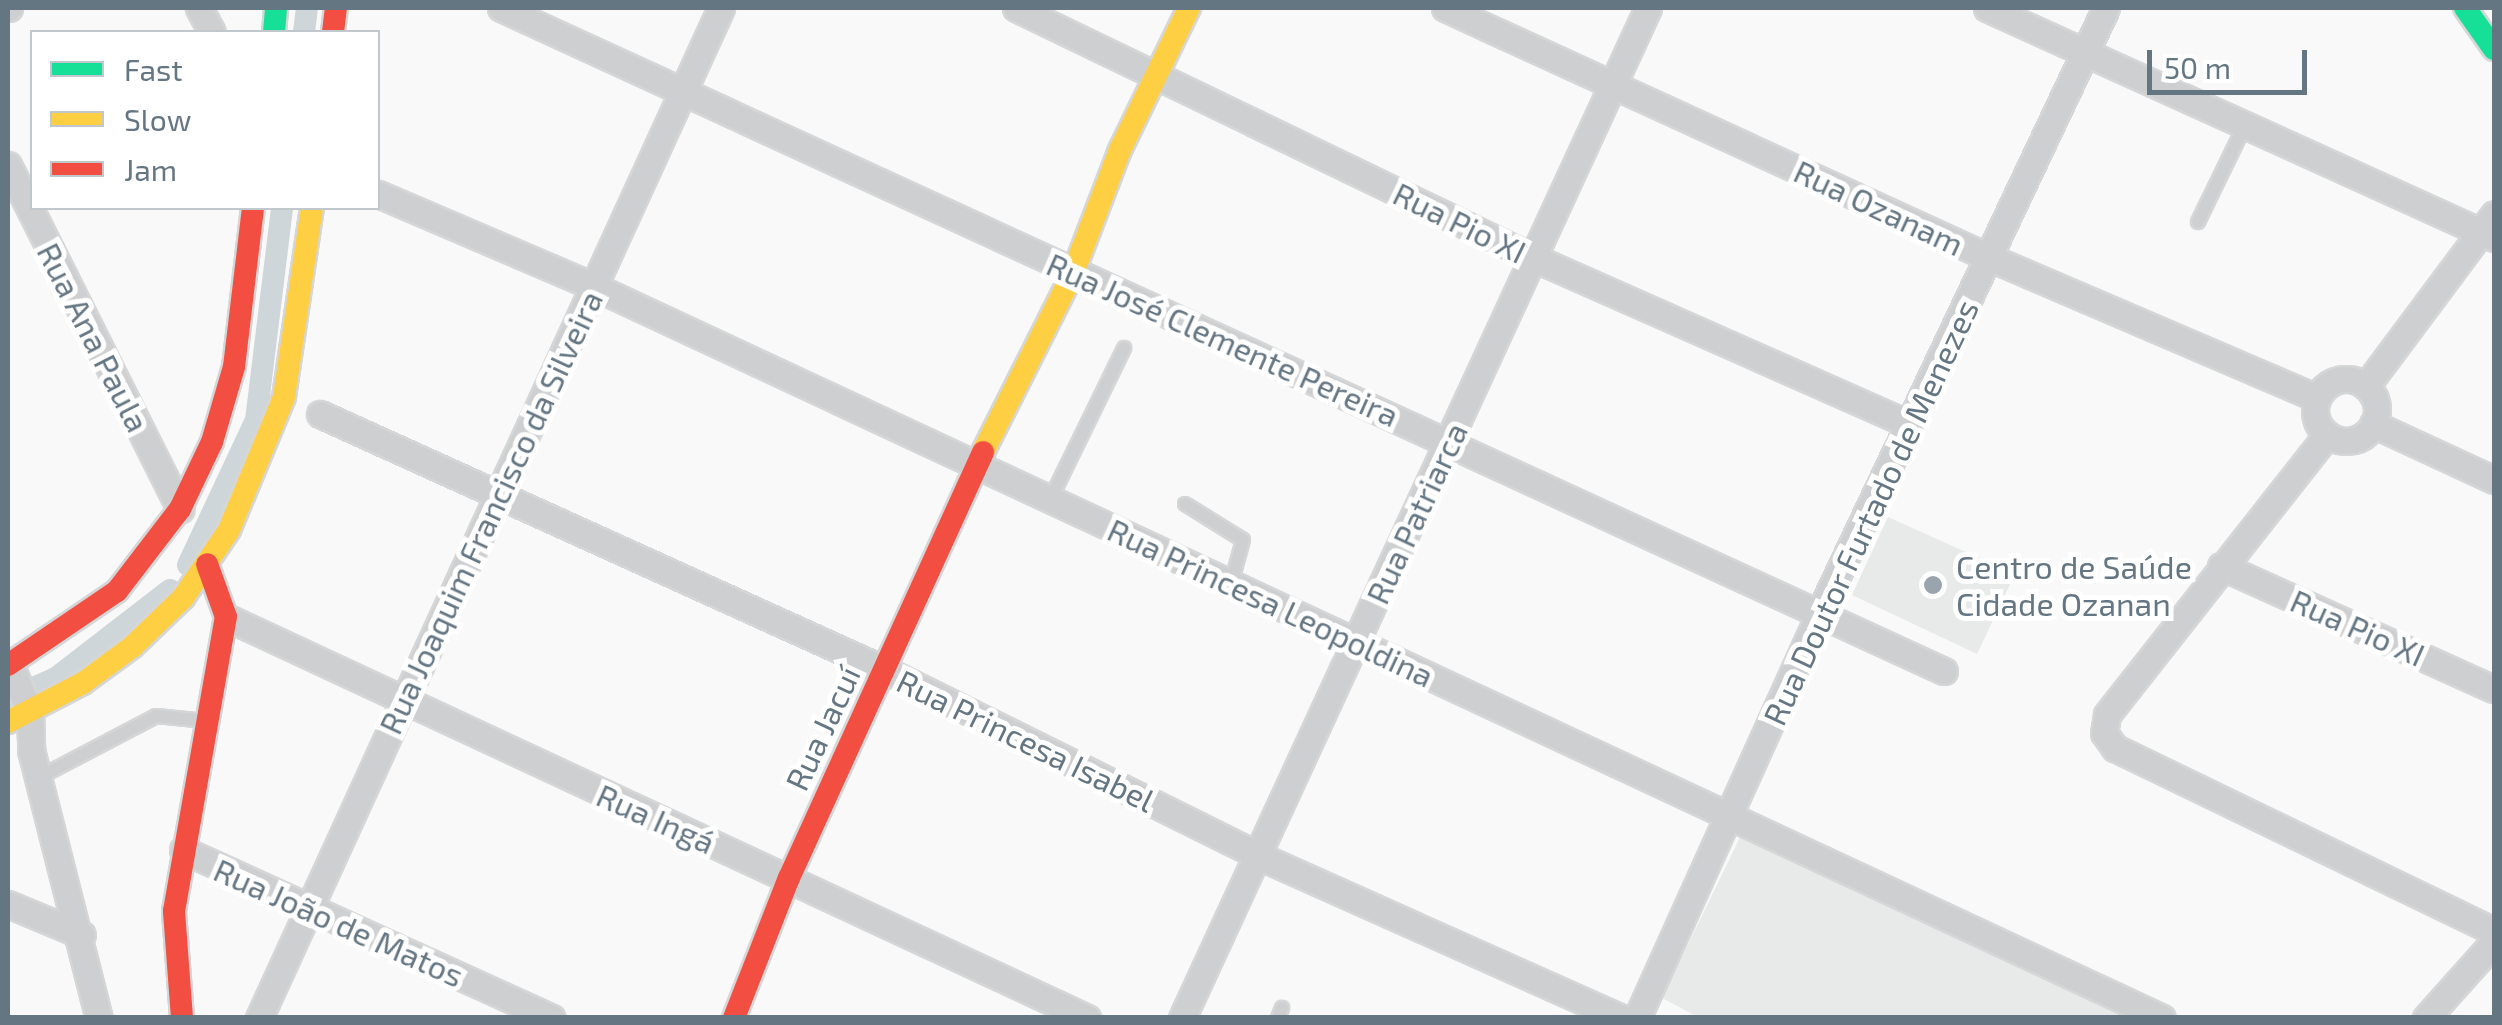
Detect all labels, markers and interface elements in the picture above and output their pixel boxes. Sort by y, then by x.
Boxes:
legend [30,30,380,210]
scale bar [2152,30,2312,92]
text: 50 m [2164,49,2231,85]
text: Fast [124,51,183,87]
text: Slow [124,101,191,137]
text: Jam [124,151,177,187]
street label: Rua Ozanam [1788,151,1970,263]
street label: Rua Pio XI [1387,173,1533,271]
street label: Rua Ana Paula [30,236,158,438]
street label: Rua José Clemente Pereira [1041,244,1405,434]
street label: Rua Joaquim Francisco da Silveira [370,284,610,740]
street label: Rua Doutor Furtado de Menezes [1754,293,1986,731]
street label: Rua Patriarca [1357,416,1475,610]
street label: Rua Princesa Leopoldina [1102,510,1440,694]
place label: Centro de Saúde Cidade Ozanan [1956,548,2192,623]
marker: Centro de Saúde Cidade Ozanan [1920,572,1946,598]
street label: Rua Pio XI [2285,580,2431,674]
street label: Rua Jacuí [776,660,868,796]
street label: Rua Princesa Isabel [891,661,1161,819]
street label: Rua Ingá [591,775,721,861]
street label: Rua João de Matos [208,850,470,994]

